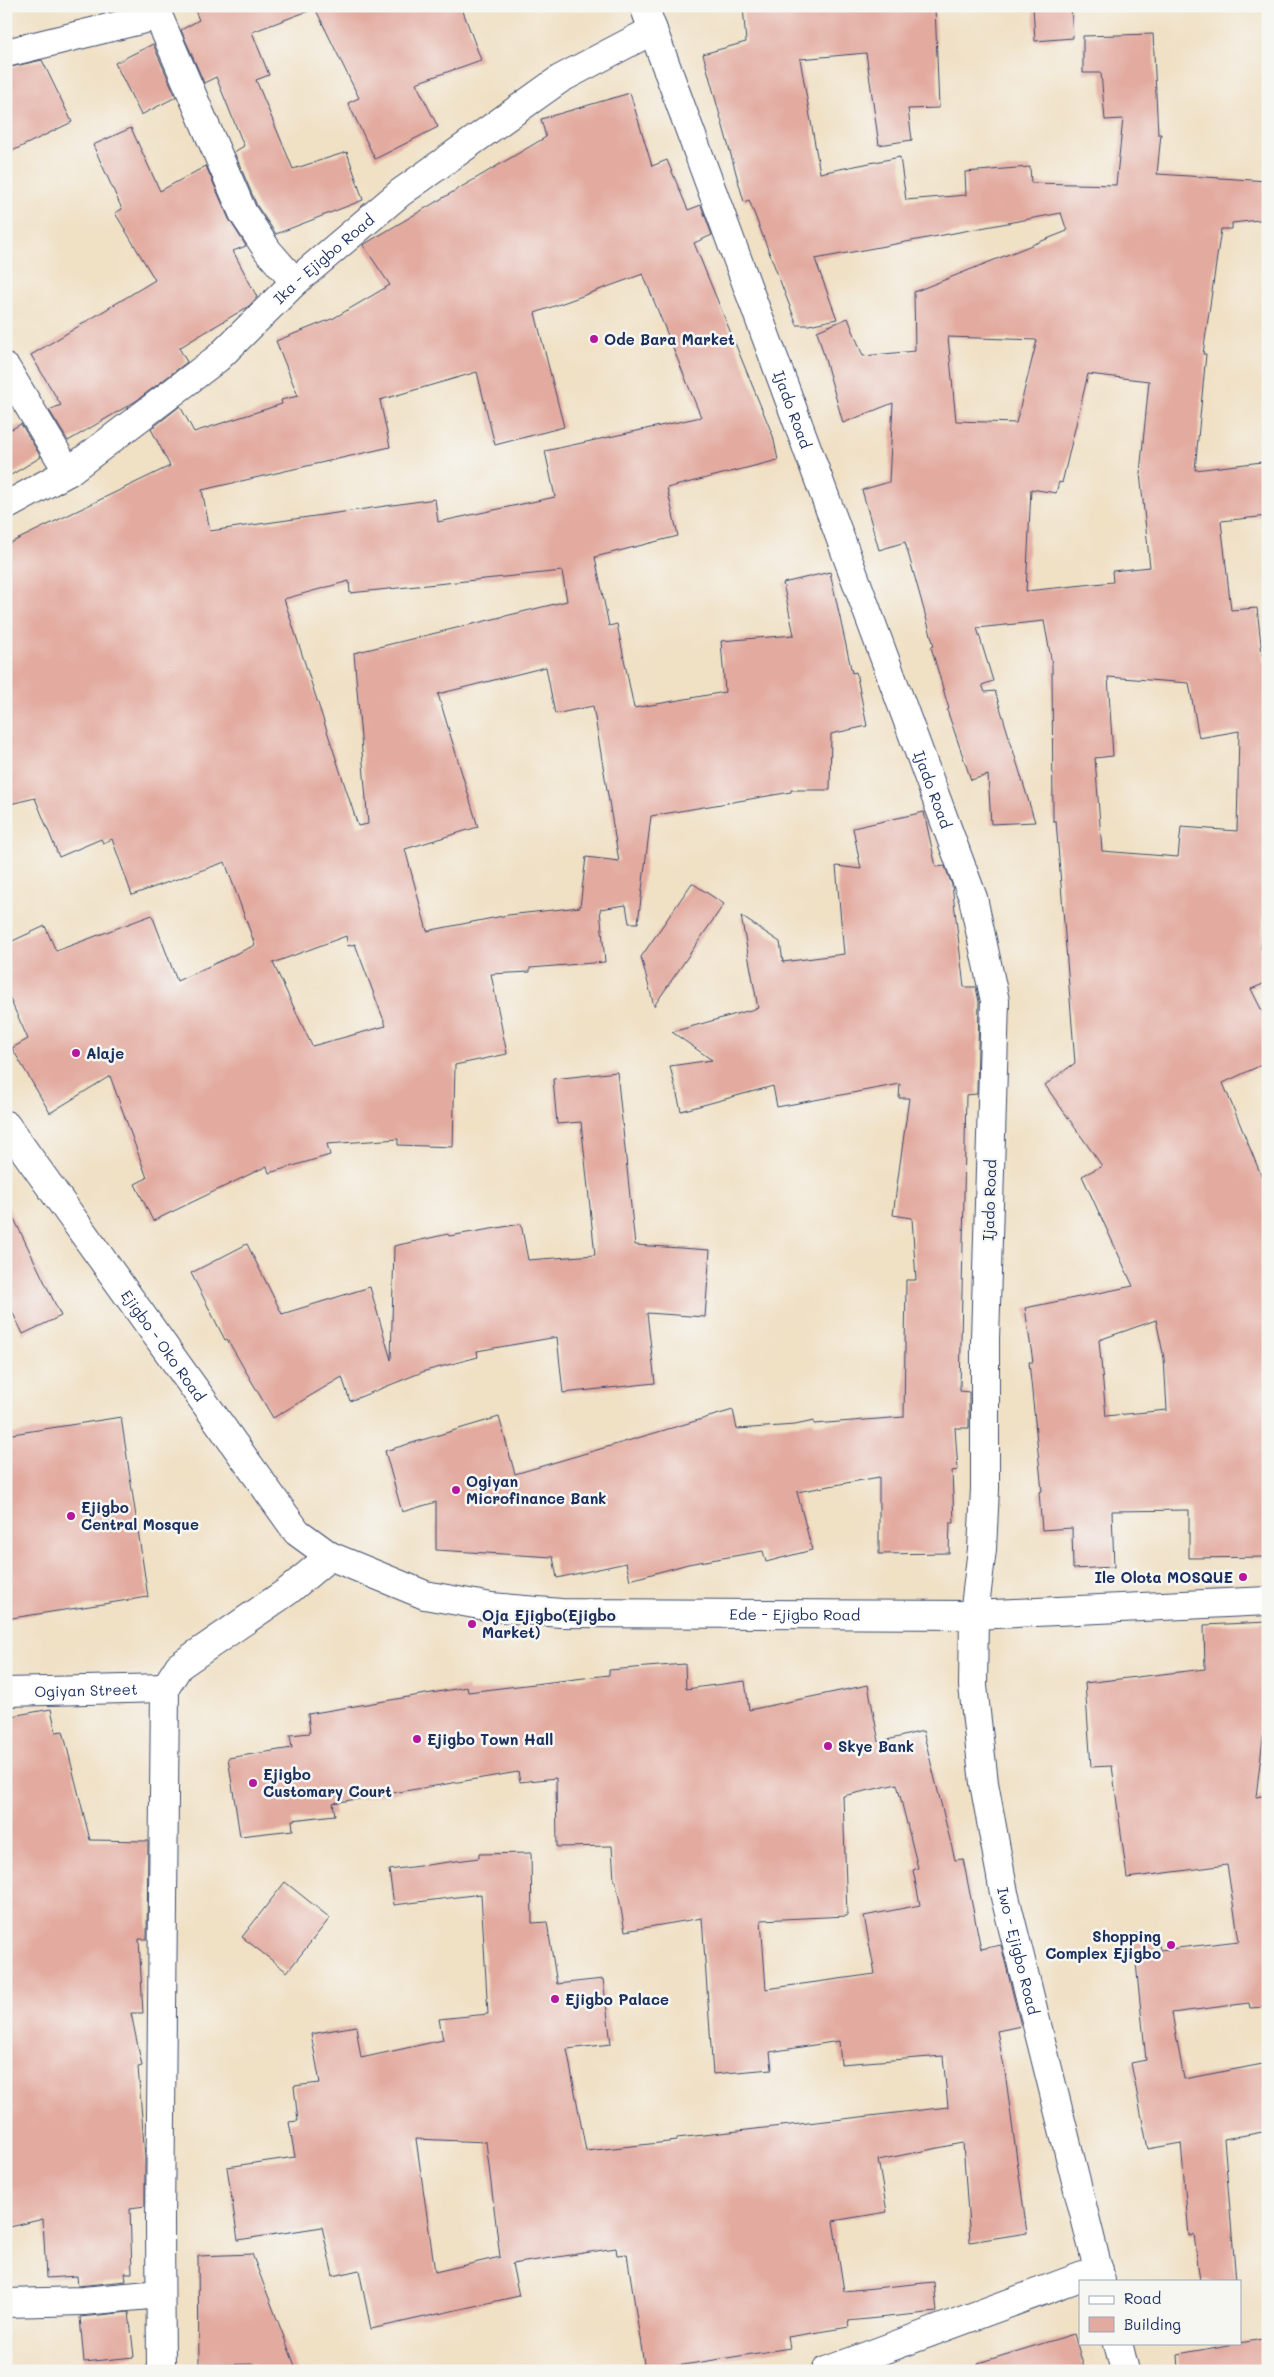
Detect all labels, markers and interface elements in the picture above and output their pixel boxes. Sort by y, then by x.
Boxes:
street label: Ika - Ejigbo Road [269,209,378,308]
place label: Ode Bara Market [604,329,735,349]
marker: Ode Bara Market [588,333,600,345]
street label: Ijado Road [769,368,816,451]
street label: Ijado Road [909,748,956,831]
place label: Alaje [86,1043,124,1063]
marker: Alaje [70,1047,82,1059]
street label: Ijado Road [978,1159,1000,1241]
street label: Ejigbo - Oko Road [117,1286,210,1405]
place label: Ogiyan Microfinance Bank [466,1471,606,1508]
marker: Ogiyan Microfinance Bank [450,1484,462,1496]
place label: Ejigbo Central Mosque [81,1497,199,1534]
marker: Ejigbo Central Mosque [65,1510,77,1522]
place label: Ile Olota MOSQUE [1094,1567,1233,1587]
marker: Ile Olota MOSQUE [1237,1571,1249,1583]
street label: Ede - Ejigbo Road [729,1604,860,1624]
place label: Oja Ejigbo(Ejigbo Market) [482,1605,616,1642]
marker: Oja Ejigbo(Ejigbo Market) [466,1618,478,1630]
street label: Ogiyan Street [34,1679,138,1701]
place label: Ejigbo Town Hall [427,1729,553,1749]
marker: Ejigbo Town Hall [411,1733,423,1745]
place label: Skye Bank [838,1736,914,1756]
marker: Skye Bank [822,1740,834,1752]
place label: Ejigbo Customary Court [263,1764,392,1801]
marker: Ejigbo Customary Court [247,1777,259,1789]
street label: Iwo - Ejigbo Road [993,1886,1044,2017]
place label: Shopping Complex Ejigbo [1045,1926,1161,1963]
marker: Shopping Complex Ejigbo [1165,1939,1177,1951]
place label: Ejigbo Palace [565,1989,669,2009]
marker: Ejigbo Palace [549,1993,561,2005]
legend [1079,2280,1242,2344]
text: Road [1124,2288,1161,2308]
text: Building [1124,2314,1181,2334]

